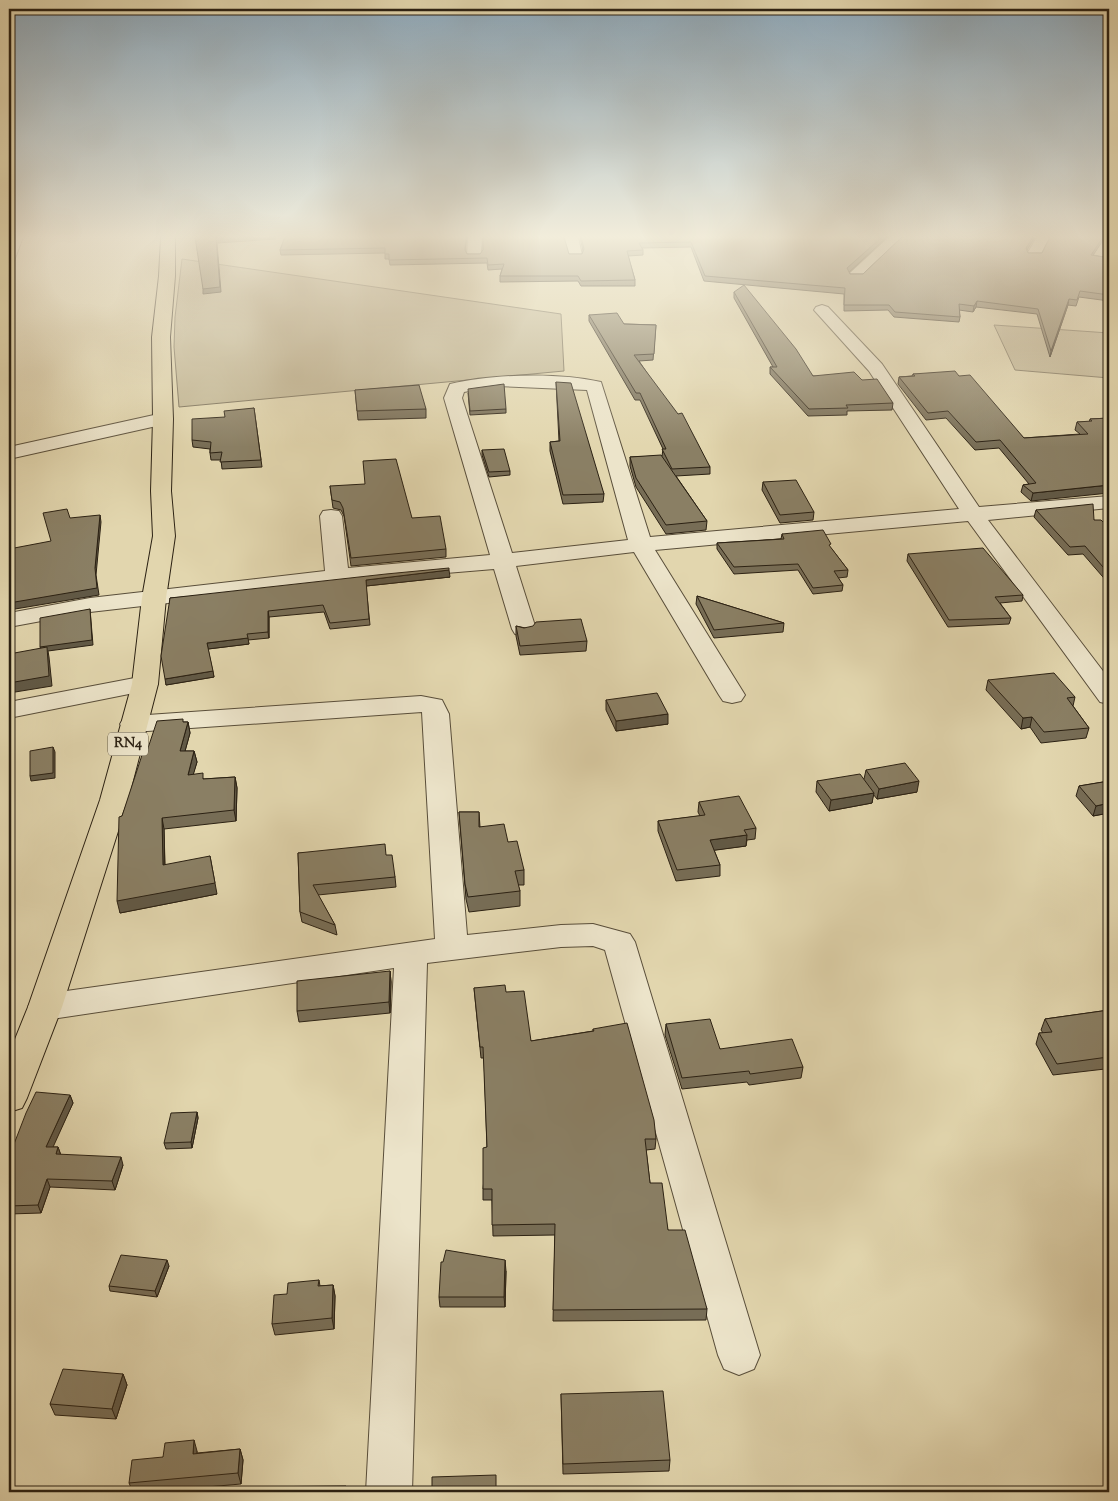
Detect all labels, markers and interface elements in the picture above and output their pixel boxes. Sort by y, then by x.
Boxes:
road number: RN4 [108,732,148,756]

